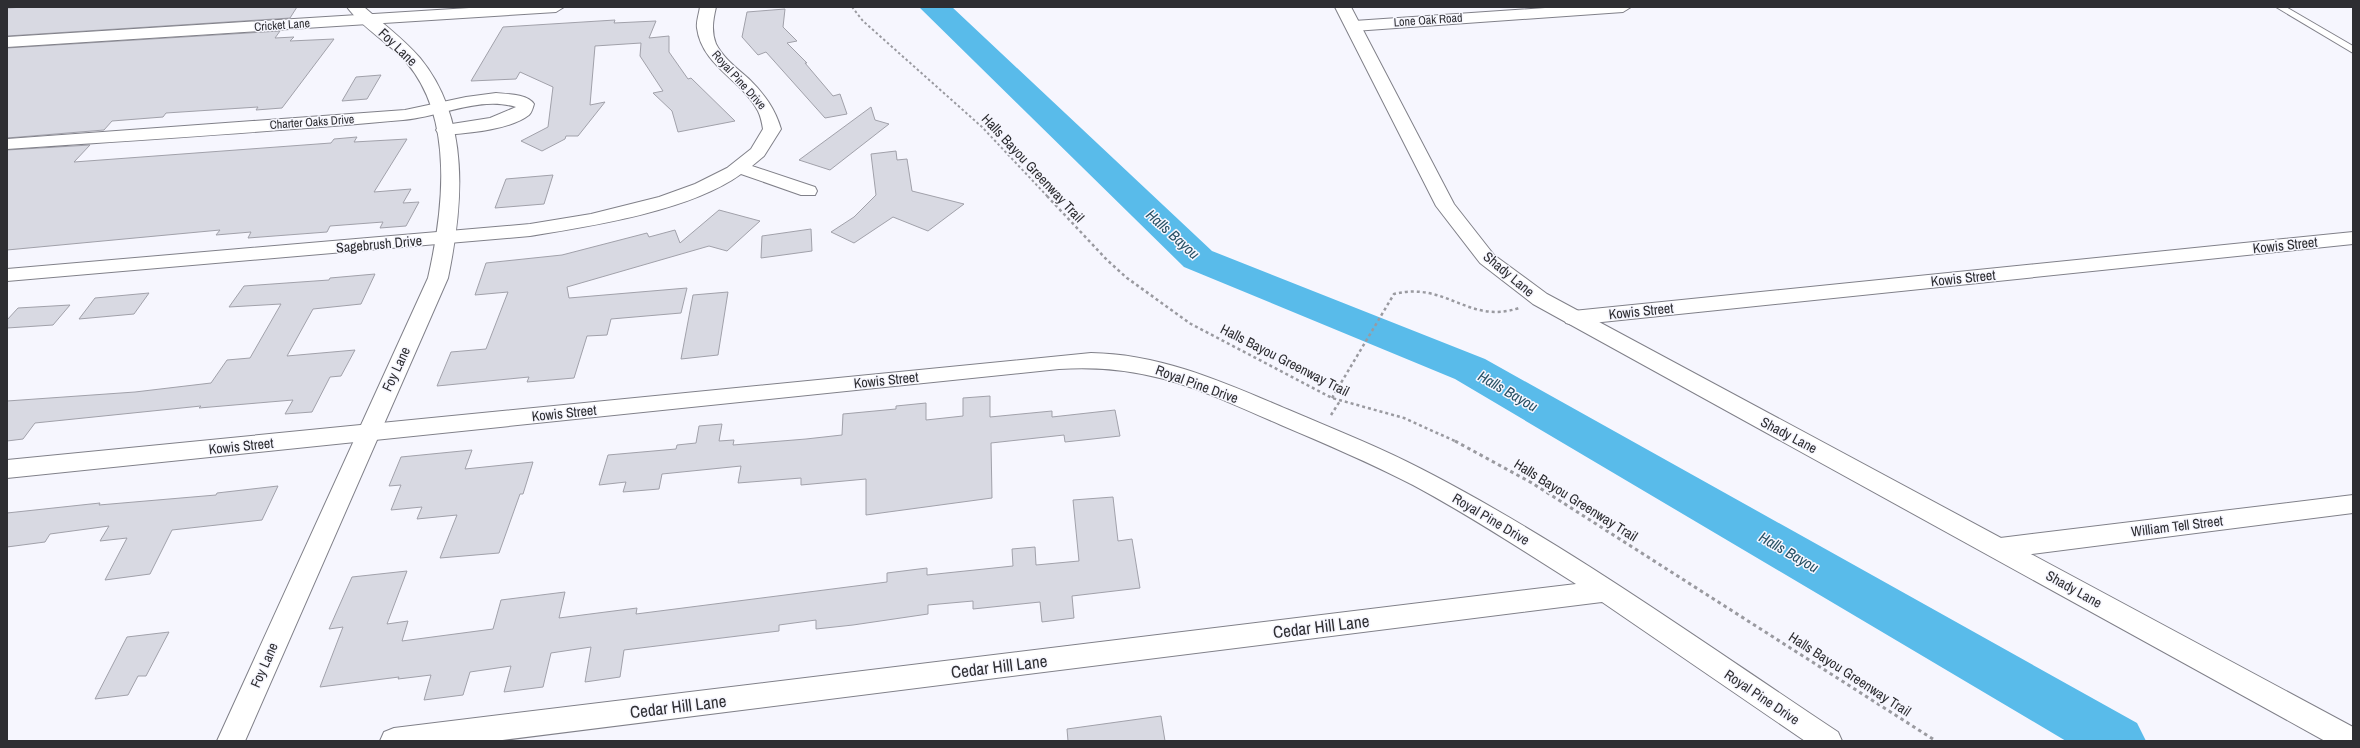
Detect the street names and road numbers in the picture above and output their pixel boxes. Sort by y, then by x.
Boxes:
street label: Lone Oak Road [1393,10,1463,30]
street label: Cricket Lane [254,15,310,35]
street label: Foy Lane [375,24,421,70]
street label: Royal Pine Drive [708,47,770,113]
street label: Halls Bayou Greenway Trail [978,110,1088,226]
street label: Charter Oaks Drive [269,111,355,133]
street label: Sagebrush Drive [335,231,423,257]
street label: Kowis Street [2252,233,2318,257]
street label: Shady Lane [1480,247,1538,301]
street label: Kowis Street [1930,266,1996,290]
street label: Kowis Street [1608,299,1674,323]
street label: Halls Bayou Greenway Trail [1218,320,1352,400]
street label: Foy Lane [378,344,414,394]
street label: Royal Pine Drive [1153,361,1241,407]
street label: Kowis Street [853,368,919,392]
street label: Kowis Street [531,401,597,425]
street label: Shady Lane [1758,413,1820,457]
street label: Kowis Street [208,434,274,458]
street label: Halls Bayou Greenway Trail [1511,455,1641,545]
street label: Royal Pine Drive [1449,489,1533,549]
street label: William Tell Street [2130,511,2224,541]
street label: Shady Lane [2043,566,2105,612]
street label: Cedar Hill Lane [1272,609,1371,643]
street label: Halls Bayou Greenway Trail [1785,628,1915,720]
street label: Foy Lane [246,640,282,690]
street label: Cedar Hill Lane [950,649,1049,683]
street label: Royal Pine Drive [1721,665,1803,729]
street label: Cedar Hill Lane [629,689,728,723]

